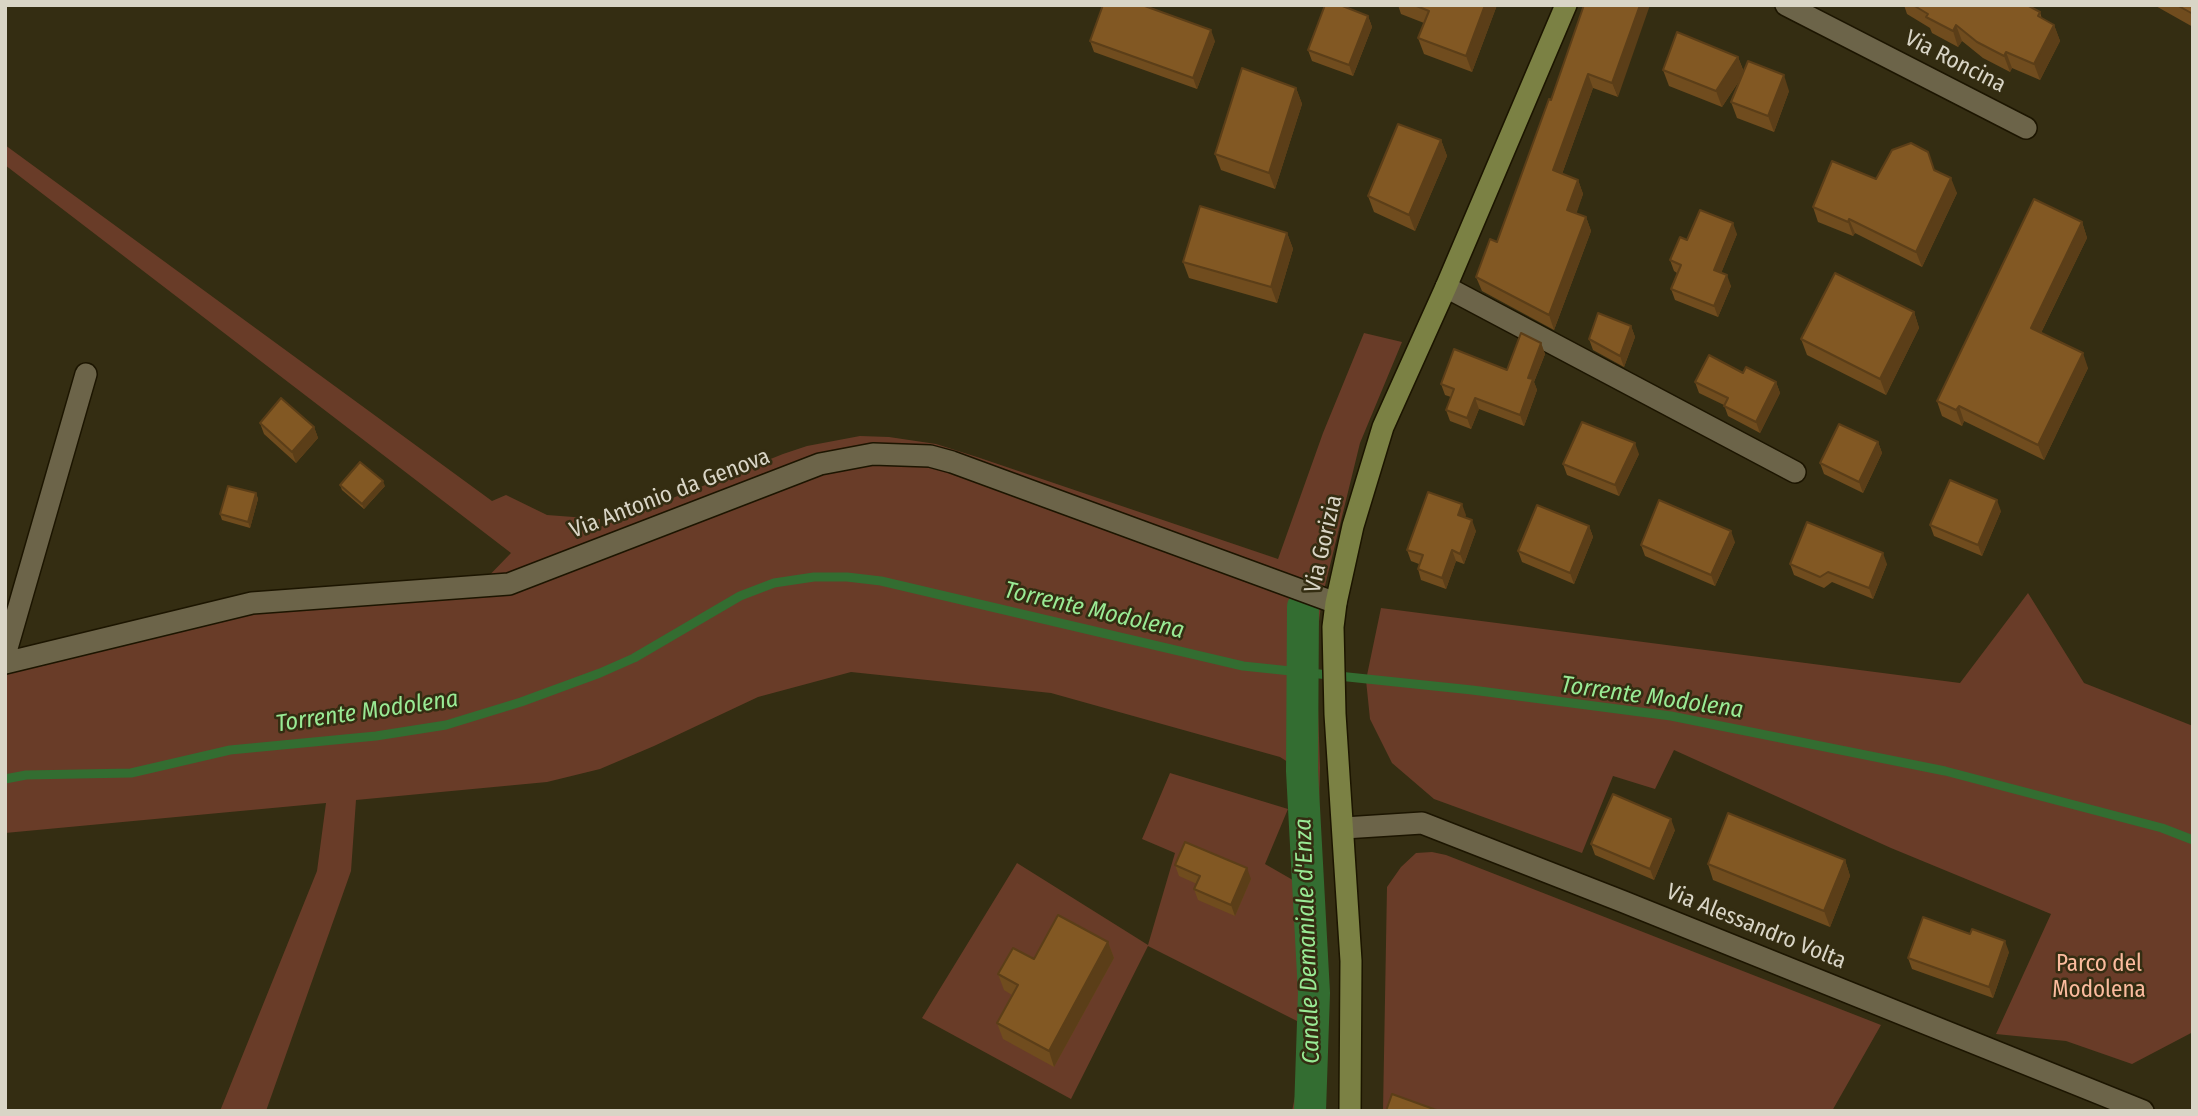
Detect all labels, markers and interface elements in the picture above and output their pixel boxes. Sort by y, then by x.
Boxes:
street label: Via Roncina [1900,25,2010,99]
street label: Via Antonio da Genova [566,443,774,545]
street label: Via Gorizia [1299,492,1349,596]
water label: Torrente Modolena [1001,576,1187,646]
water label: Torrente Modolena [1559,671,1745,725]
water label: Torrente Modolena [274,685,460,739]
water label: Canale Demaniale d'Enza [1289,818,1327,1064]
street label: Via Alessandro Volta [1662,878,1850,976]
park label: Parco del Modolena [2052,951,2146,1005]

